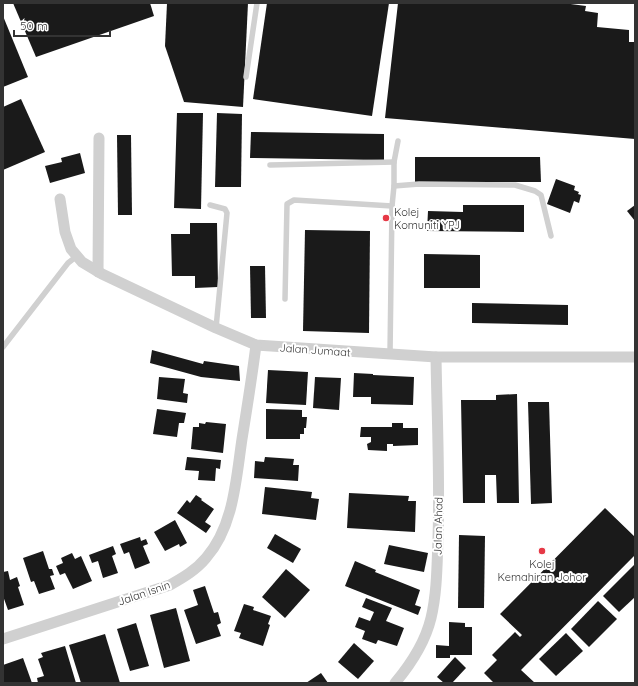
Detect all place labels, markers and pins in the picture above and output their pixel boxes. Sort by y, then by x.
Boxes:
place label: Kolej Komuniti YPJ [394,205,460,232]
marker: Kolej Komuniti YPJ [381,213,391,223]
marker: Kolej Kemahiran Johor [537,546,547,556]
place label: Kolej Kemahiran Johor [498,557,587,584]

